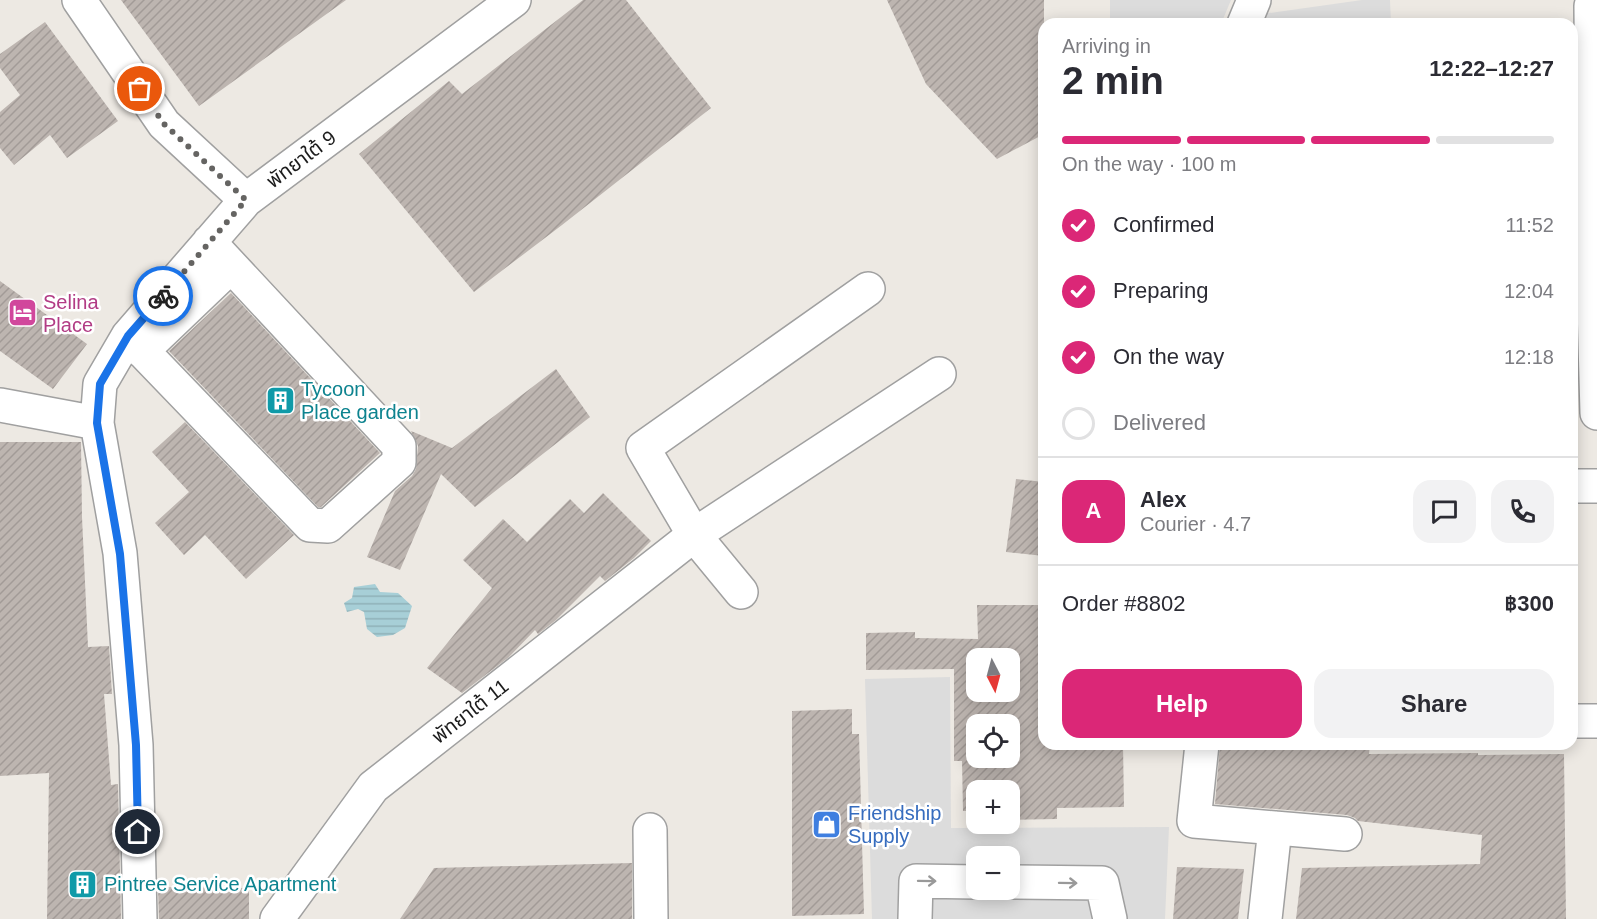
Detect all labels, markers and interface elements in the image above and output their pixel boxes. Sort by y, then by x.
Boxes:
text: Arriving in [1062,35,1151,57]
text: 12:22–12:27 [1429,56,1554,81]
text: 2 min [1062,59,1164,102]
pin [114,63,165,114]
icon: bag [123,72,156,105]
street label: พัทยาใต้ 9 [262,126,340,192]
text: On the way · 100 m [1062,153,1237,175]
icon: check [1062,209,1095,242]
text: Confirmed [1113,212,1214,237]
text: 11:52 [1505,214,1554,236]
courier [133,266,193,326]
icon: check [1062,275,1095,308]
text: Preparing [1113,278,1208,303]
icon: bike [147,280,180,313]
text: 12:04 [1504,280,1554,302]
place label: Selina Place [43,291,99,336]
hotel icon: Selina Place [6,297,38,329]
icon: check [1062,341,1095,374]
text: On the way [1113,344,1224,369]
text: 12:18 [1504,346,1554,368]
place label: Tycoon Place garden [301,378,419,423]
building icon: Tycoon Place garden [264,385,296,417]
text: Delivered [1113,410,1206,435]
button: chat [1413,480,1476,543]
button: phone [1491,480,1554,543]
text: Alex [1140,487,1186,512]
text: A [1086,498,1101,523]
text: Courier · 4.7 [1140,513,1251,535]
text: Order #8802 [1062,591,1186,616]
text: ฿300 [1505,591,1554,616]
north arrow [966,648,1020,702]
map controls [966,648,1020,900]
button: Help [1062,669,1302,738]
button: Share [1314,669,1554,738]
street label: พัทยาใต้ 11 [427,674,513,748]
button: locate [966,714,1020,768]
button: + [966,780,1020,834]
place label: Friendship Supply [848,802,941,847]
pin [112,806,163,857]
shop icon: Friendship Supply [811,808,843,840]
icon: home [121,815,154,848]
button: − [966,846,1020,900]
building icon: Pintree Service Apartment [67,868,99,900]
place label: Pintree Service Apartment [104,873,337,895]
one-way arrow [917,875,937,887]
one-way arrow [1057,877,1077,889]

